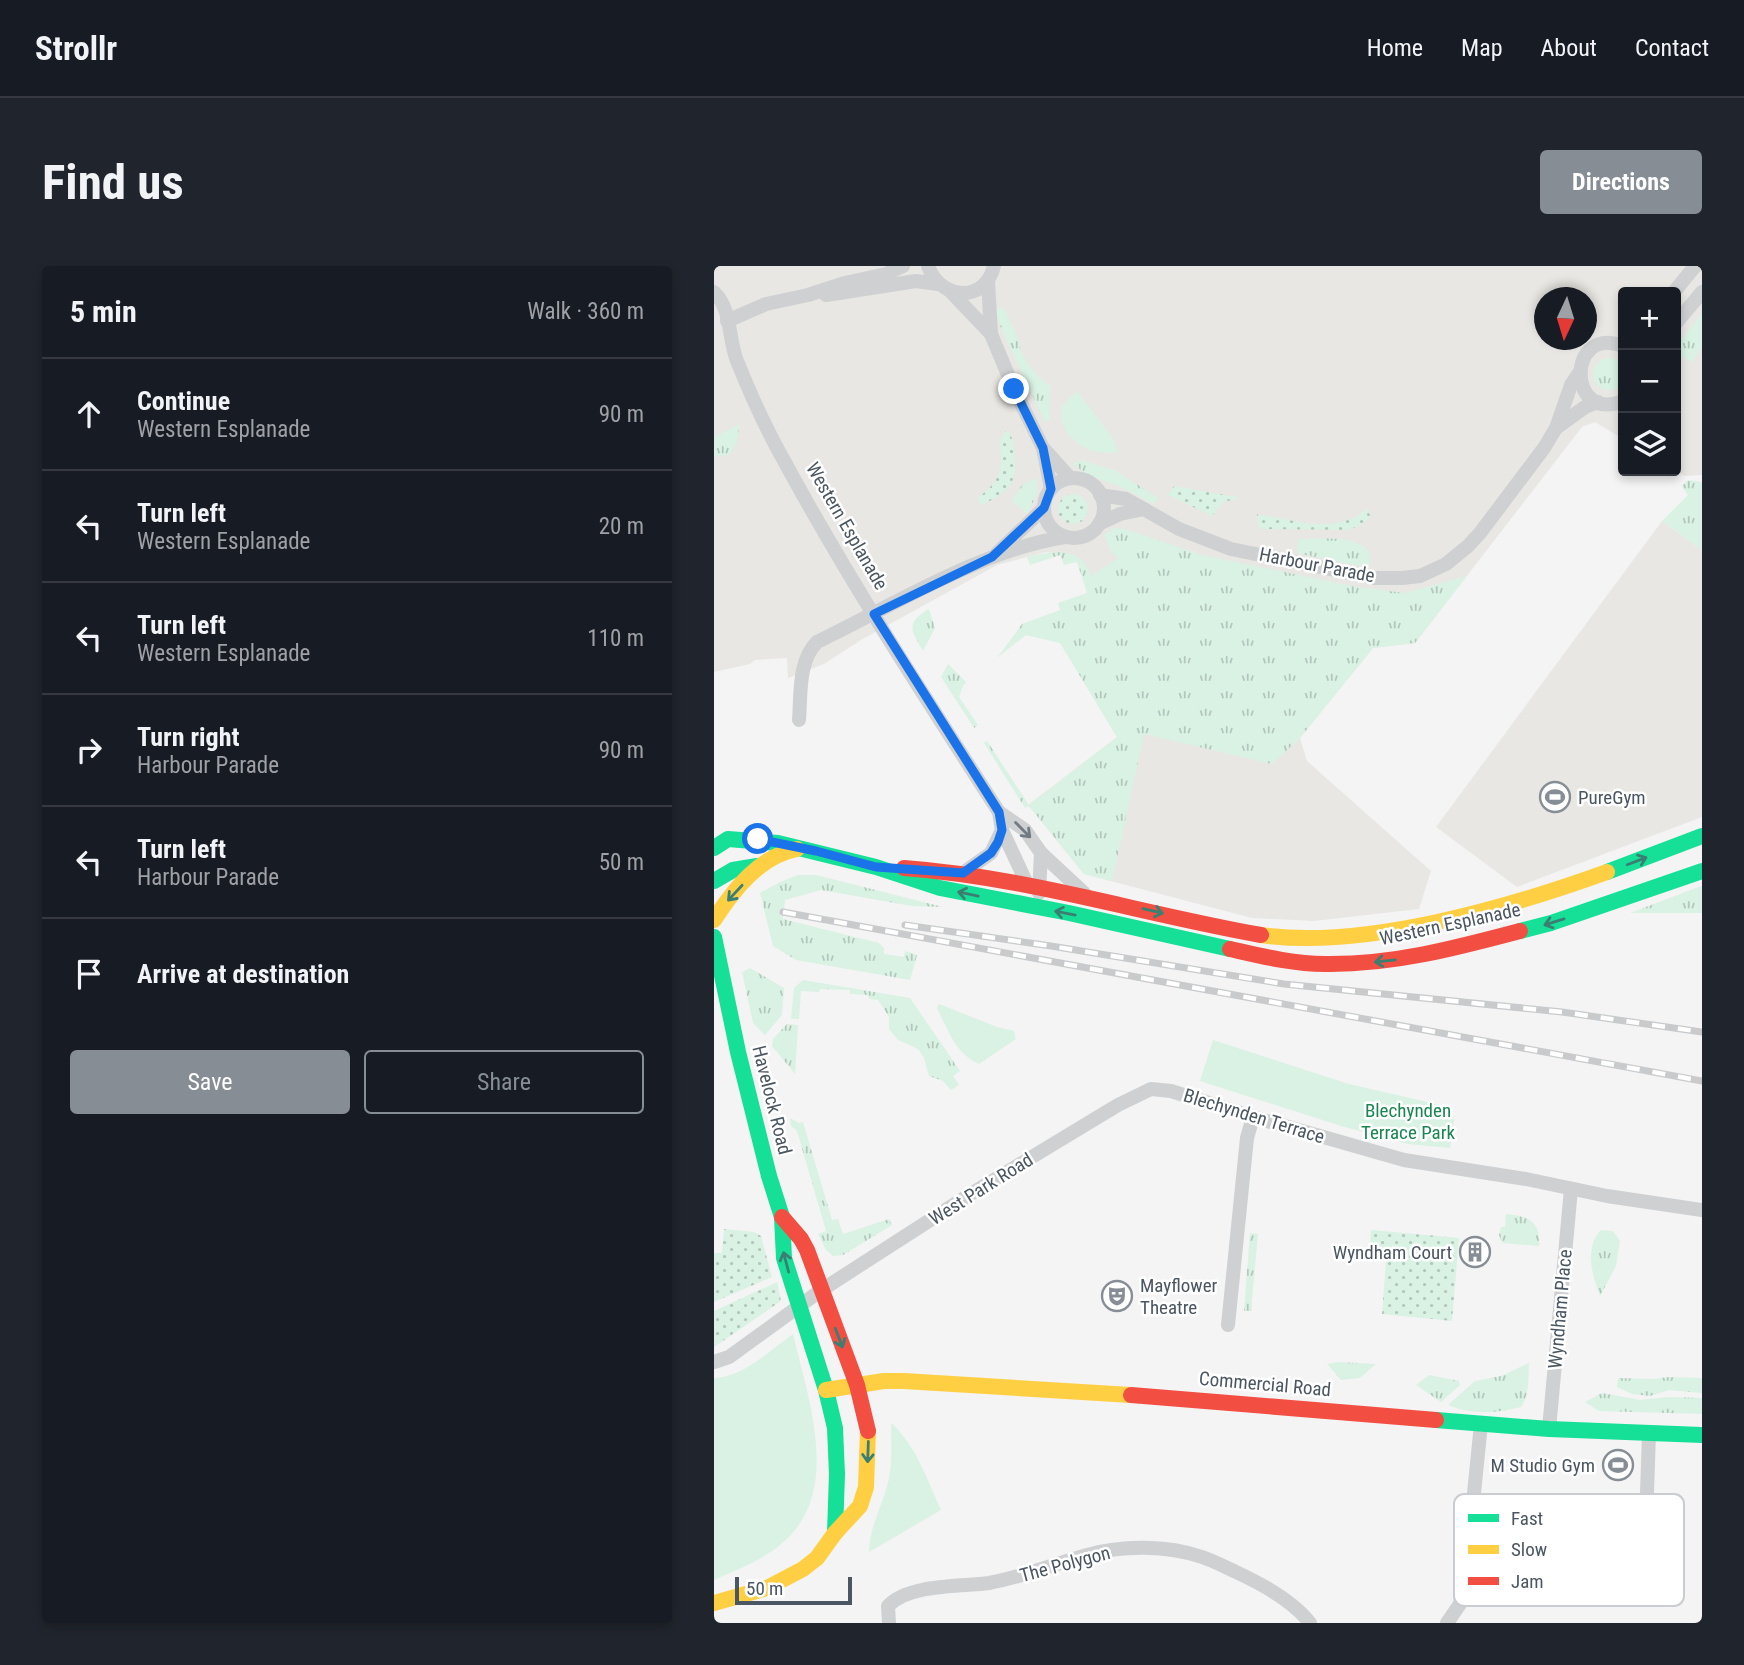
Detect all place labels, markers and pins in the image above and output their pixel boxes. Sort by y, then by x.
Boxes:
sports icon: PureGym [1538,780,1572,814]
place label: PureGym [1578,786,1646,809]
building icon: Wyndham Court [1458,1235,1492,1269]
place label: Wyndham Court [1333,1241,1452,1264]
place label: Mayflower Theatre [1140,1274,1218,1319]
theatre icon: Mayflower Theatre [1100,1279,1134,1313]
sports icon: M Studio Gym [1601,1448,1635,1482]
place label: M Studio Gym [1491,1454,1595,1477]

